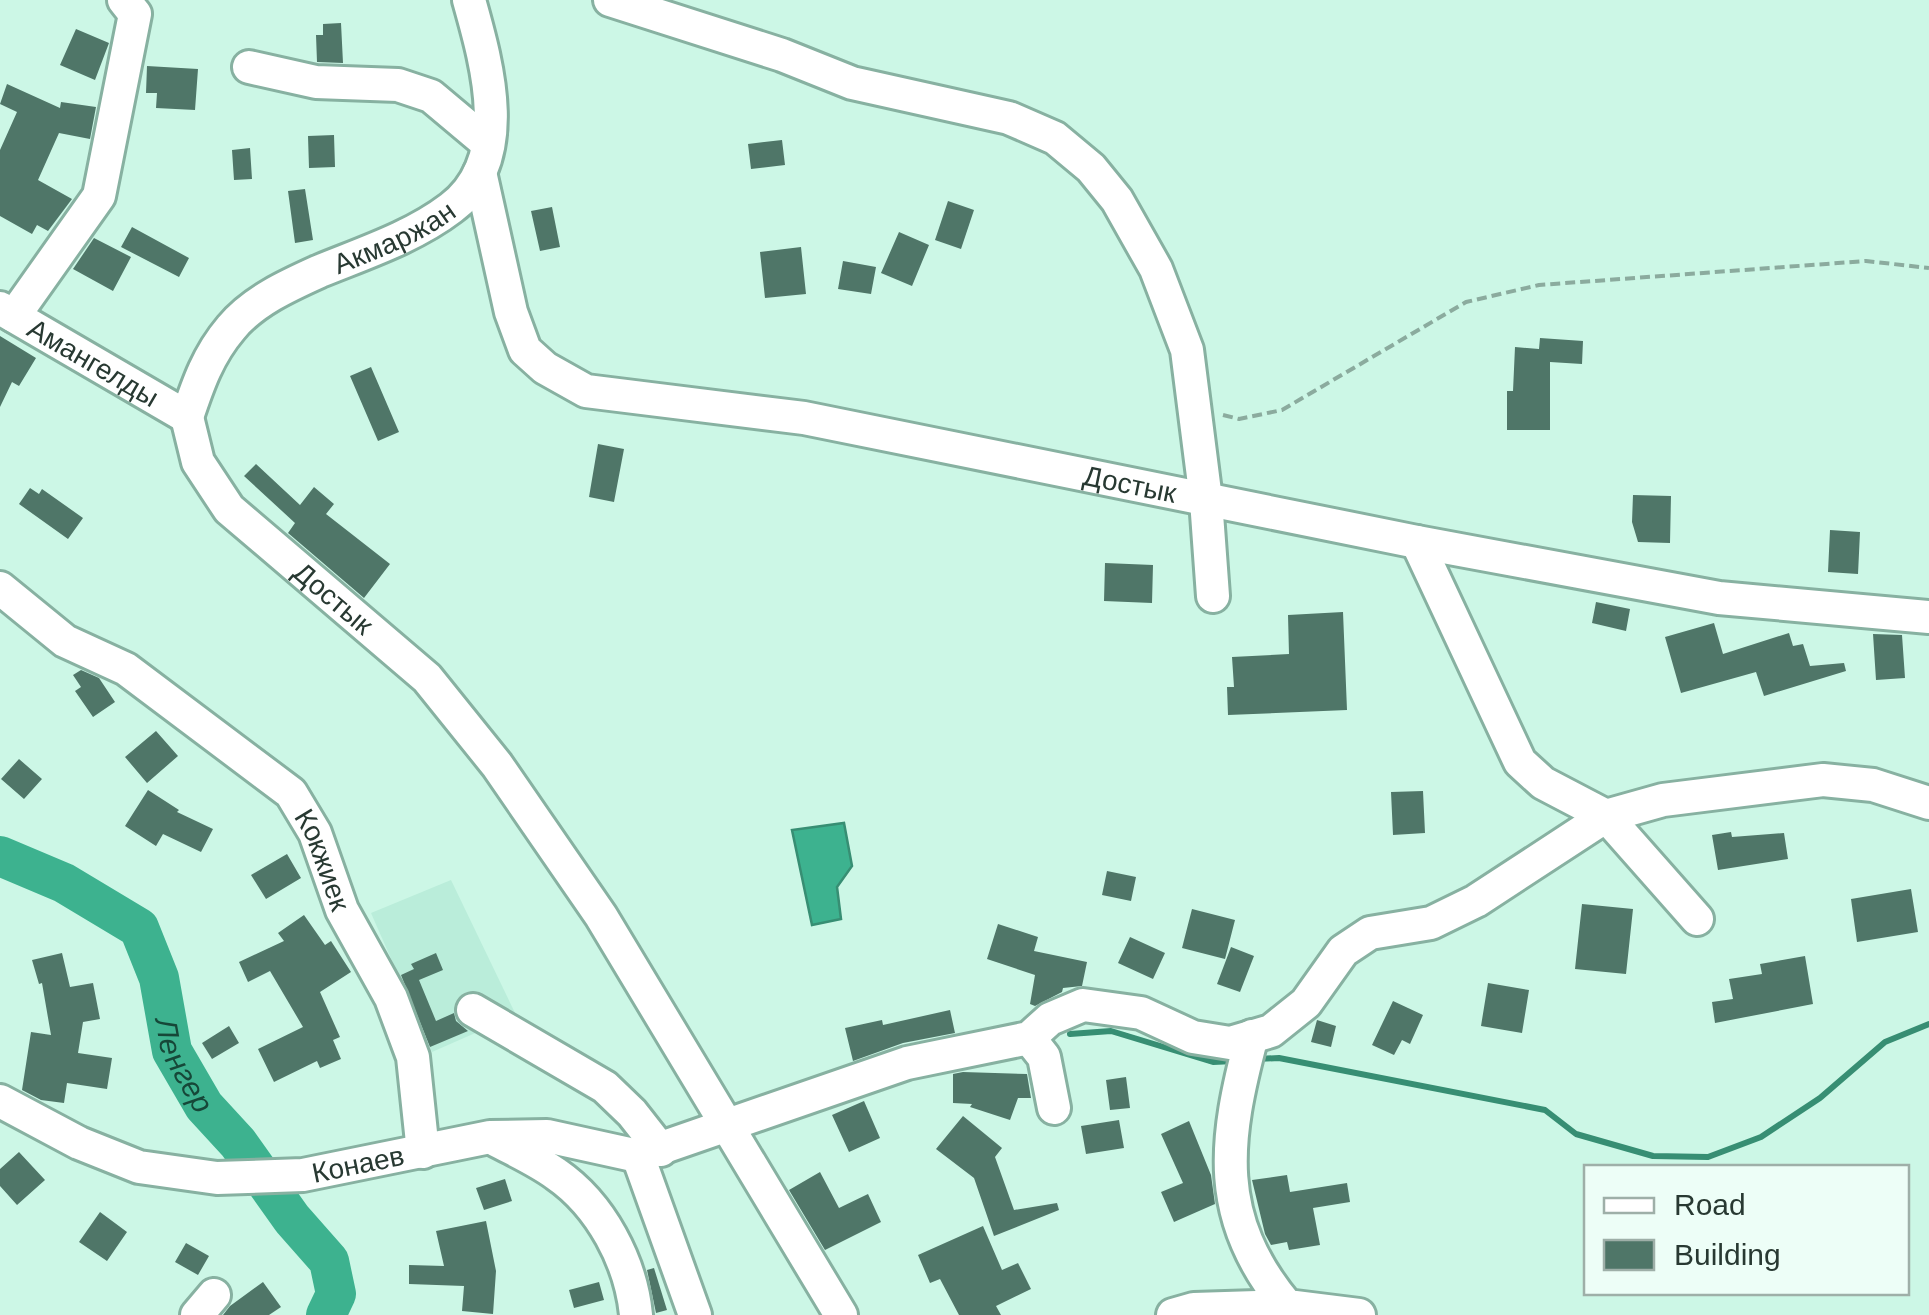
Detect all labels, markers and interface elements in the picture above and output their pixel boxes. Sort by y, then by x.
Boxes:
street label: Акмаржан [329,195,461,280]
street label: Амангелды [22,312,164,413]
street label: Достык [1081,459,1180,509]
street label: Достык [288,556,380,641]
street label: Кокжиек [289,803,357,915]
water label: Ленгер [149,1013,220,1118]
street label: Конаев [309,1139,407,1188]
legend [1584,1165,1909,1295]
text: Road [1674,1188,1746,1221]
text: Building [1674,1238,1781,1271]

